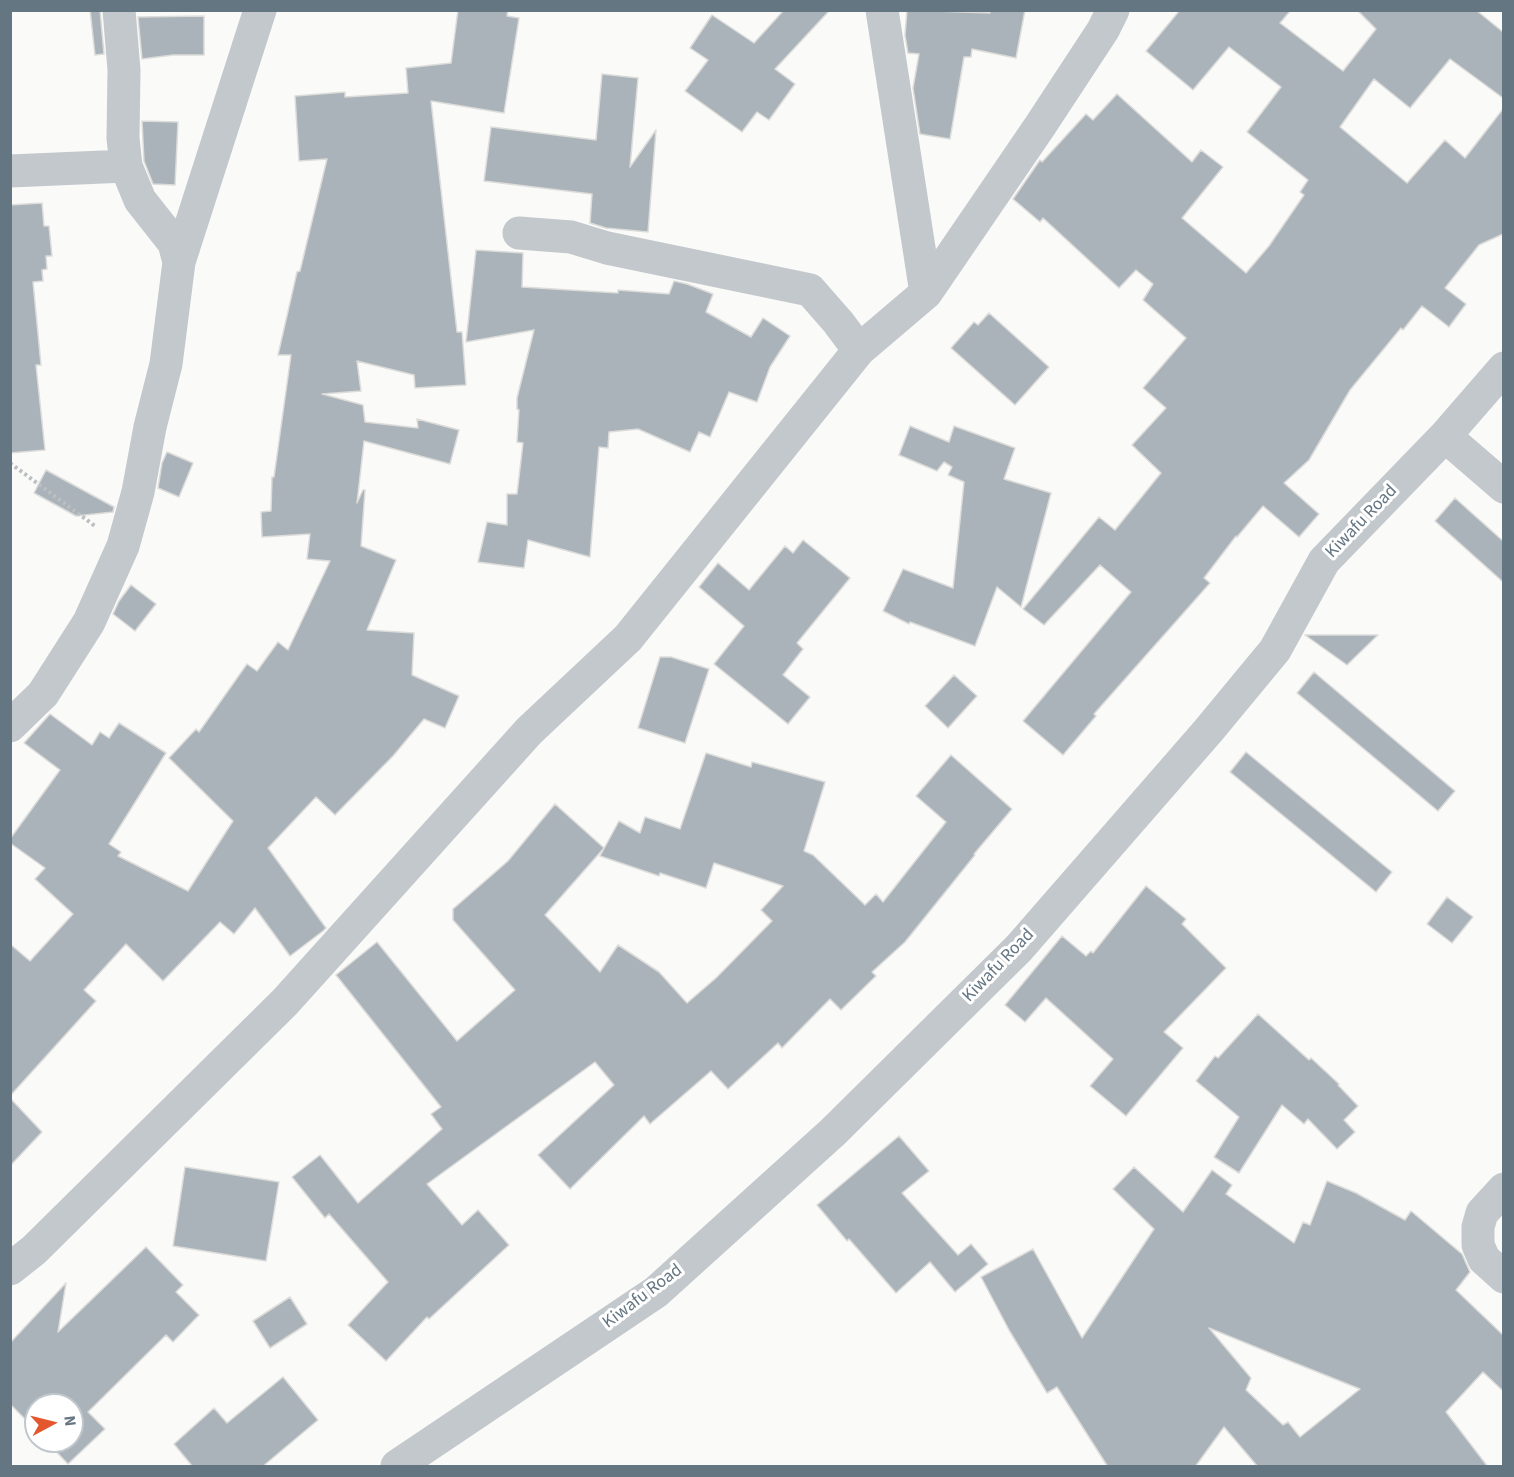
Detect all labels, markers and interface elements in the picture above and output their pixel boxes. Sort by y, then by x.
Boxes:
street label: Kiwafu Road [1322,481,1402,563]
street label: Kiwafu Road [959,925,1039,1007]
street label: Kiwafu Road [599,1260,687,1334]
north arrow [24,1393,84,1453]
text: N [58,1414,81,1428]

